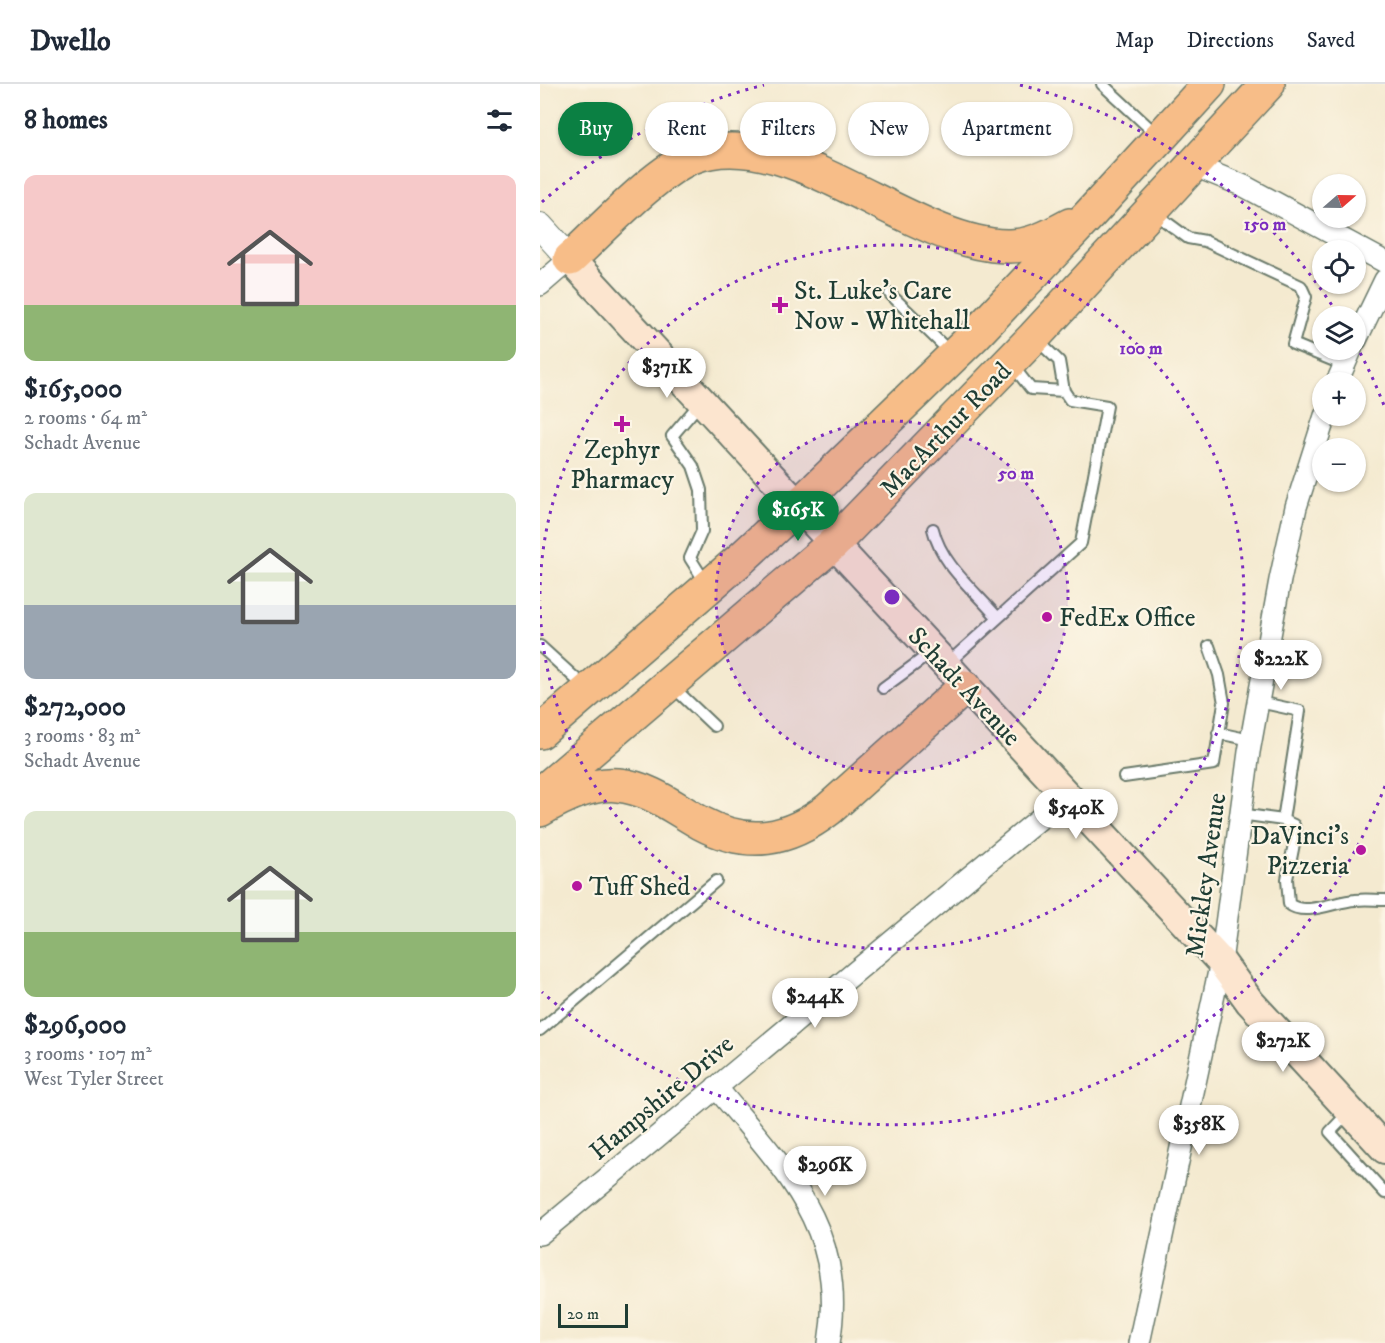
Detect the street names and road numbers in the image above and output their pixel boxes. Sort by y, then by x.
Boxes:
street label: MacArthur Road [873,355,1019,505]
street label: Schadt Avenue [900,620,1028,754]
street label: Mickley Avenue [1179,791,1234,960]
street label: Hampshire Drive [583,1028,741,1168]

